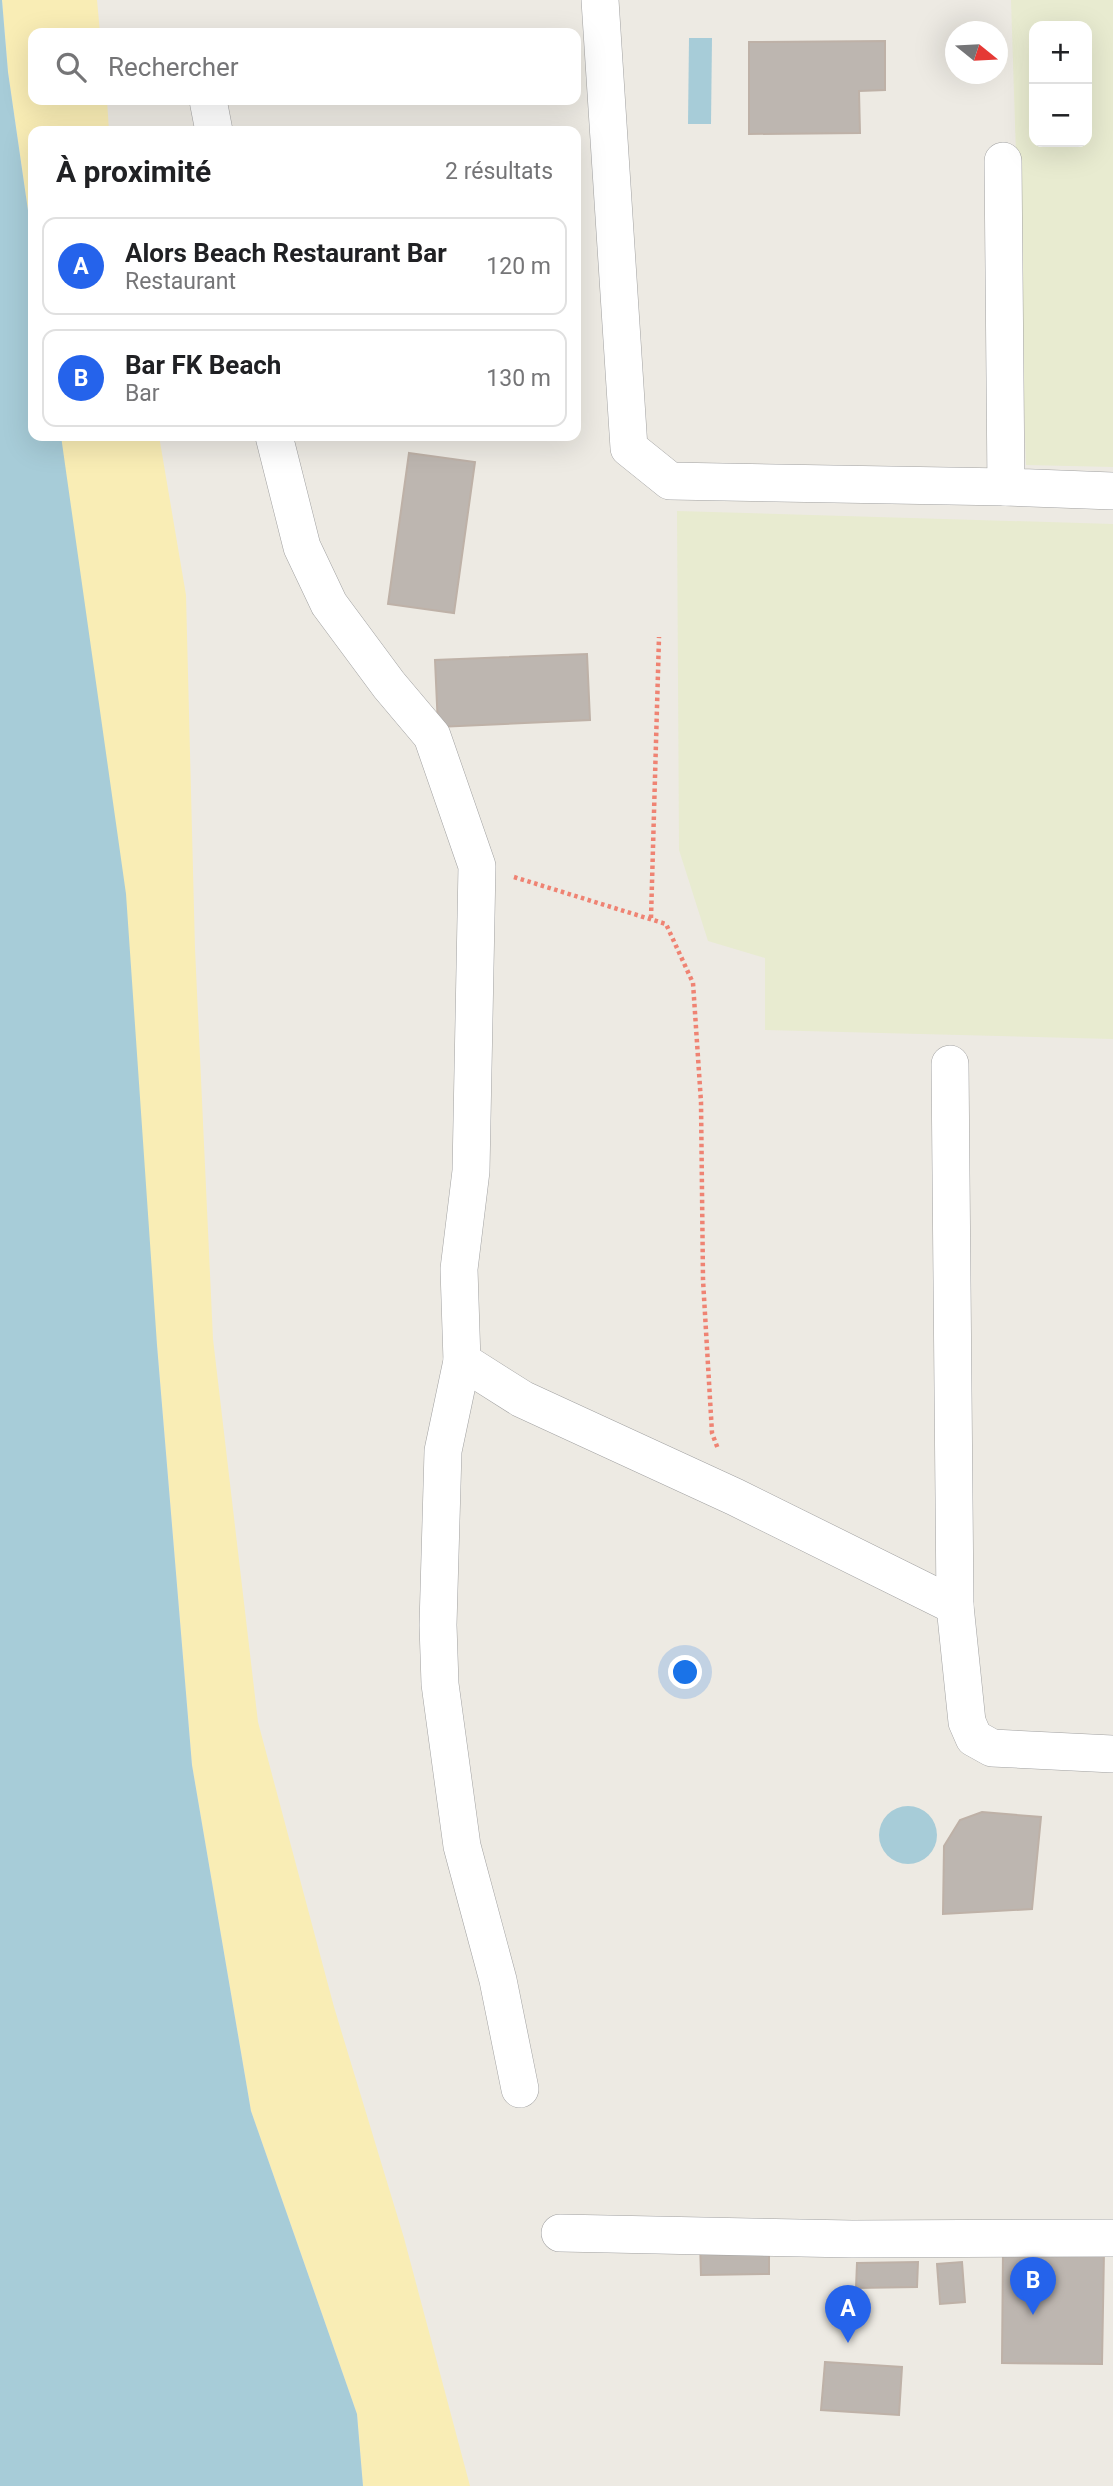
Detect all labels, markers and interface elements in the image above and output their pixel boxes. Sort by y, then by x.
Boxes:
north arrow [945,21,1008,84]
map controls [1029,21,1092,147]
button: + [1029,21,1092,84]
search box [28,28,581,105]
icon: search [52,48,90,86]
text: Rechercher [108,52,239,82]
button: − [1029,84,1092,147]
text: À proximité [56,154,211,189]
text: 2 résultats [445,158,553,185]
text: Alors Beach Restaurant Bar [125,238,447,268]
text: A [73,253,89,280]
text: 120 m [486,253,551,280]
text: Restaurant [125,268,236,295]
text: Bar FK Beach [125,350,281,380]
text: B [74,365,88,392]
text: 130 m [486,365,551,392]
text: Bar [125,380,160,407]
your location [668,1655,702,1689]
pin: B [1010,2257,1056,2315]
pin: A [825,2285,871,2343]

